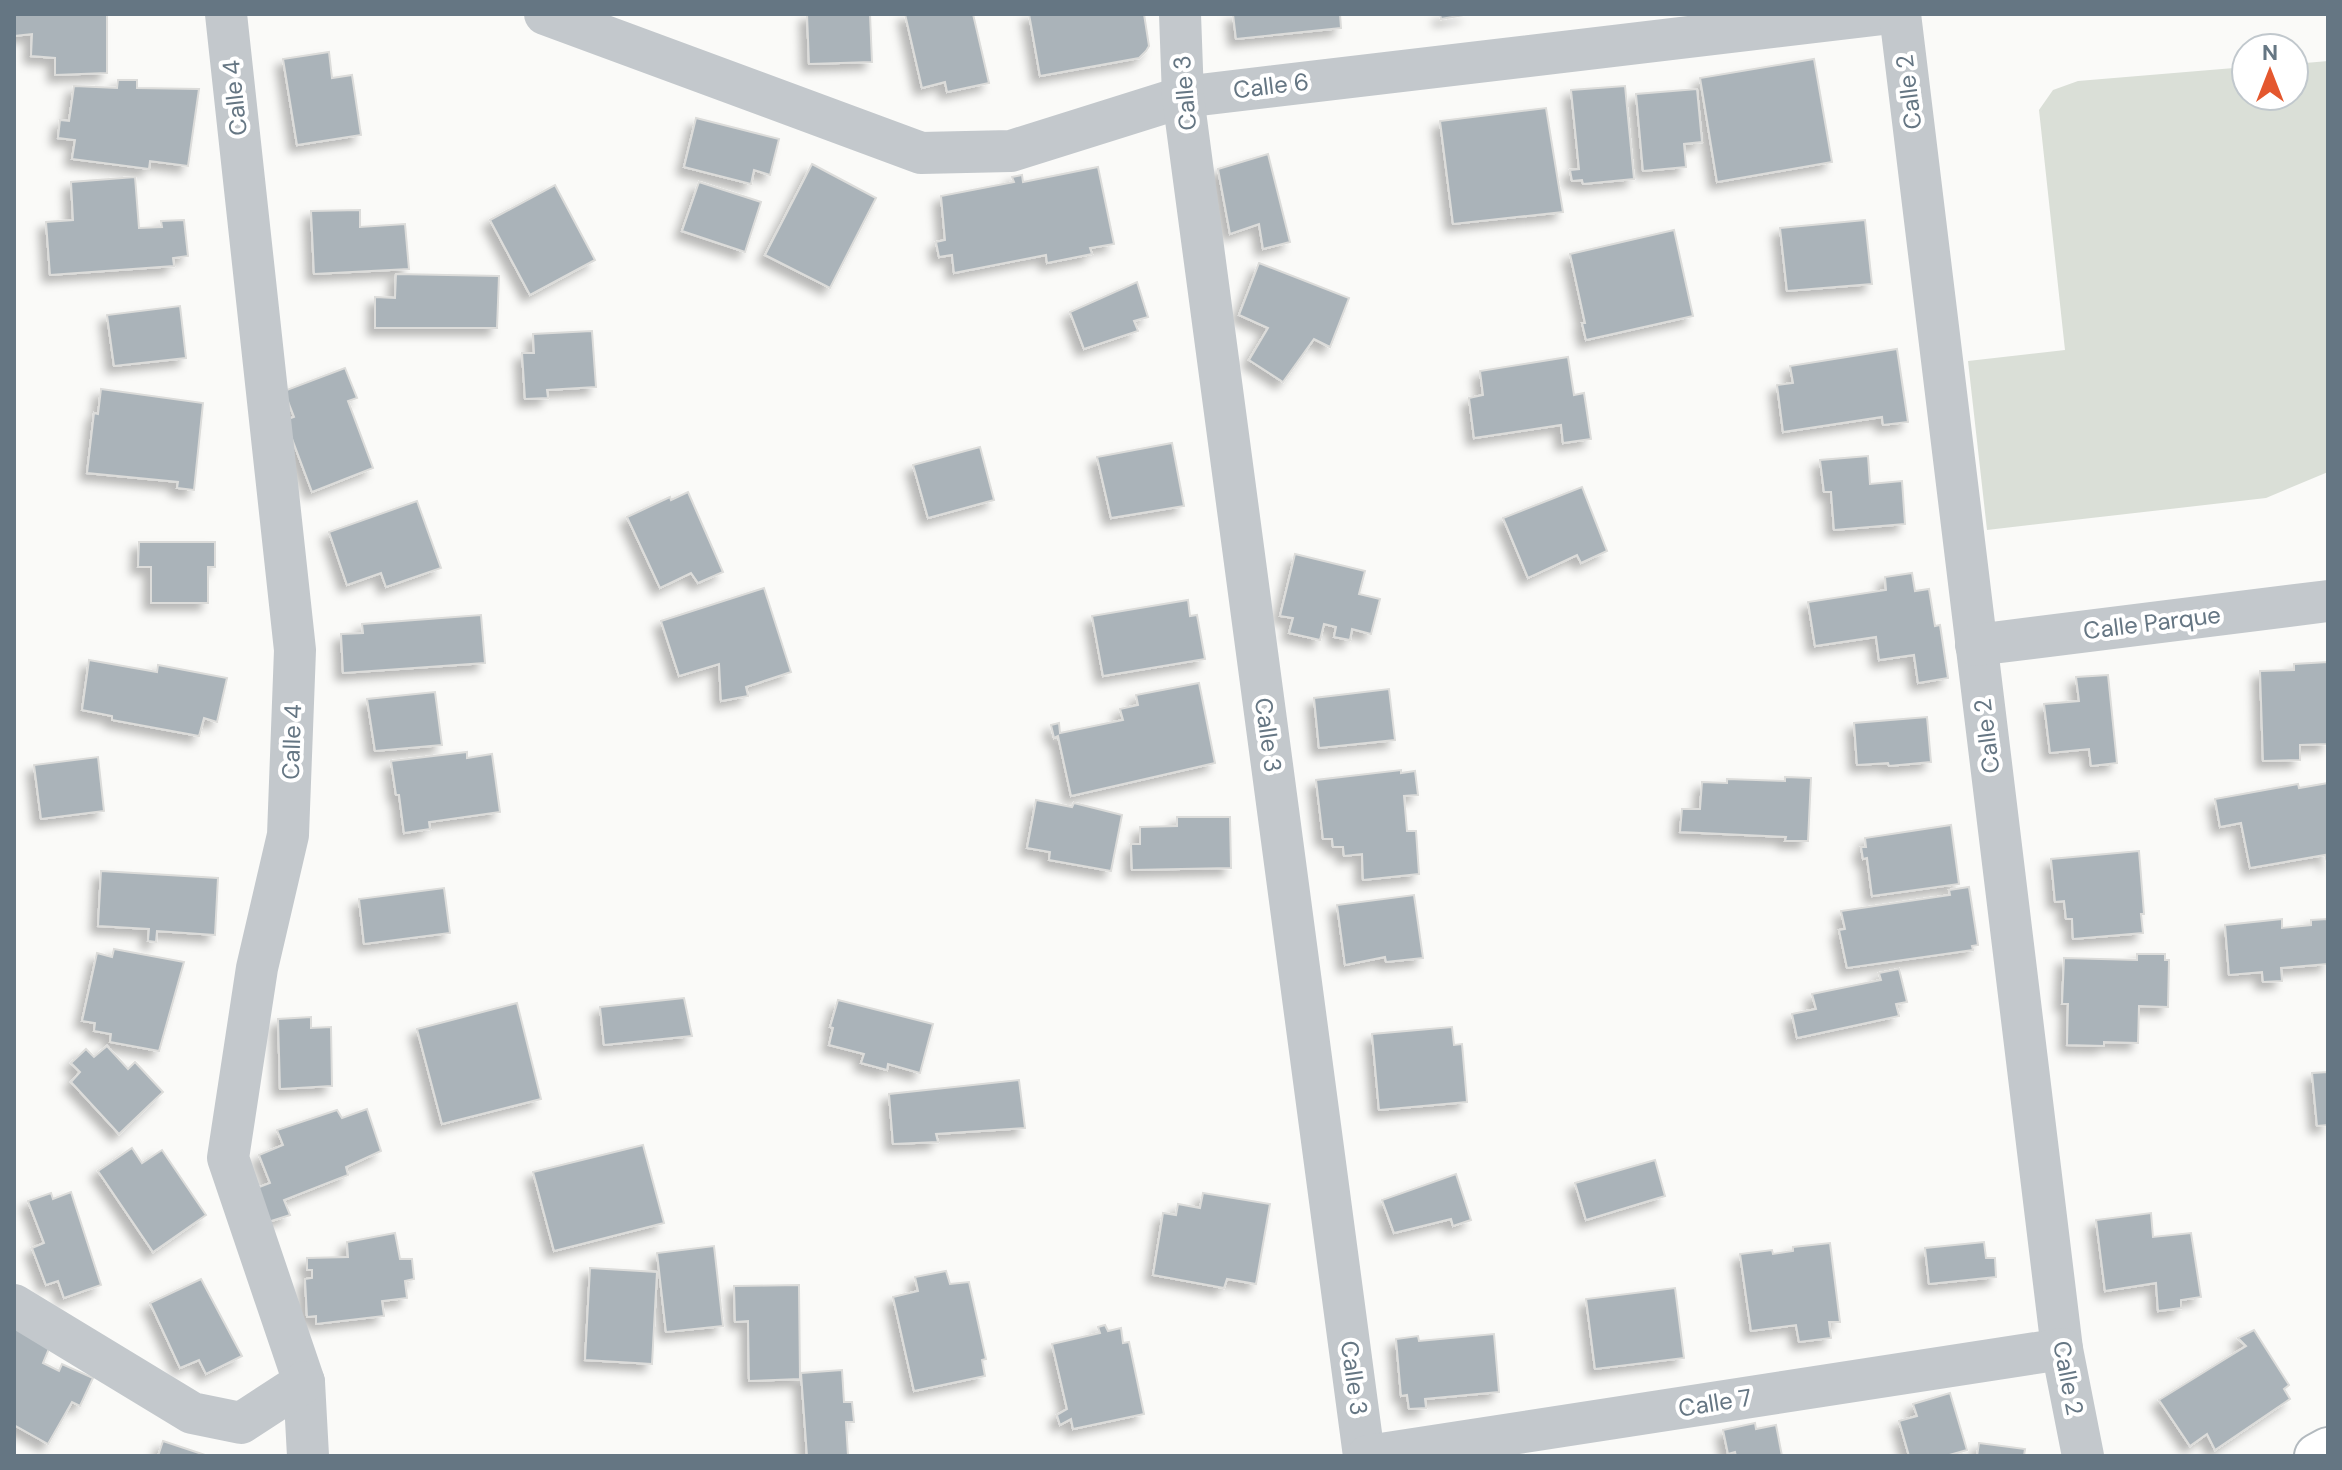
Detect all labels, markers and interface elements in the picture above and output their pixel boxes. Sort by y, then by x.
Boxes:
north arrow [2230,32,2310,112]
text: N [2262,38,2278,67]
street label: Calle 2 [1889,53,1928,131]
street label: Calle 3 [1166,54,1203,132]
street label: Calle 4 [215,59,254,137]
street label: Calle 6 [1231,65,1311,106]
street label: Calle Parque [2081,599,2222,646]
street label: Calle 3 [1248,696,1289,774]
street label: Calle 2 [1967,697,2006,775]
street label: Calle 4 [275,704,308,780]
street label: Calle 2 [2046,1338,2091,1418]
street label: Calle 3 [1334,1339,1375,1417]
street label: Calle 7 [1676,1381,1754,1424]

